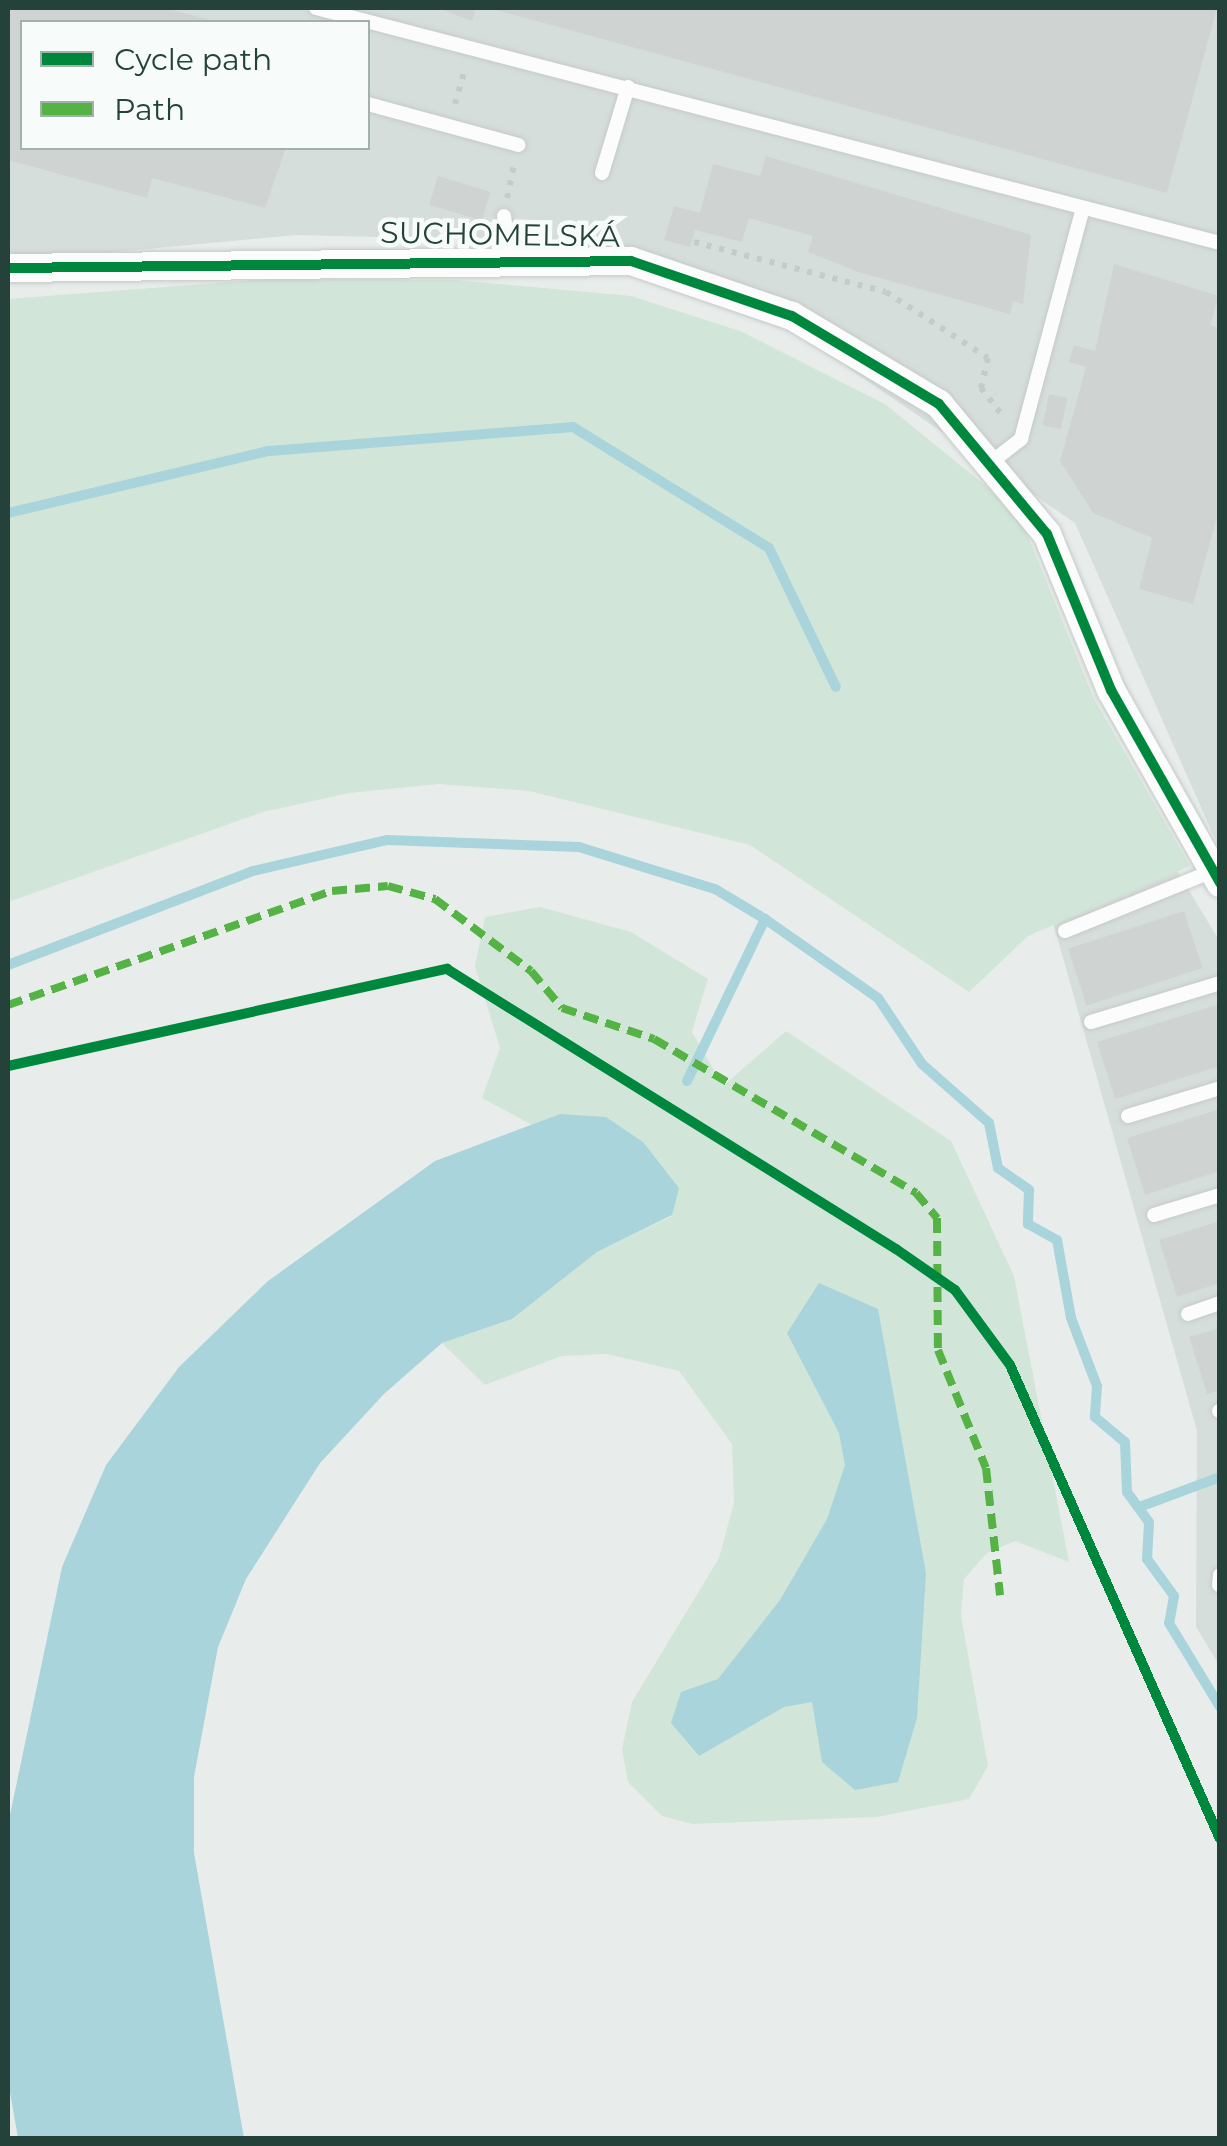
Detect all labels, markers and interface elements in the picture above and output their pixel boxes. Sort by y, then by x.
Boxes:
legend [20,20,370,150]
text: Cycle path [114,41,272,78]
text: Path [114,91,185,128]
street label: SUCHOMELSKÁ [380,215,620,255]

